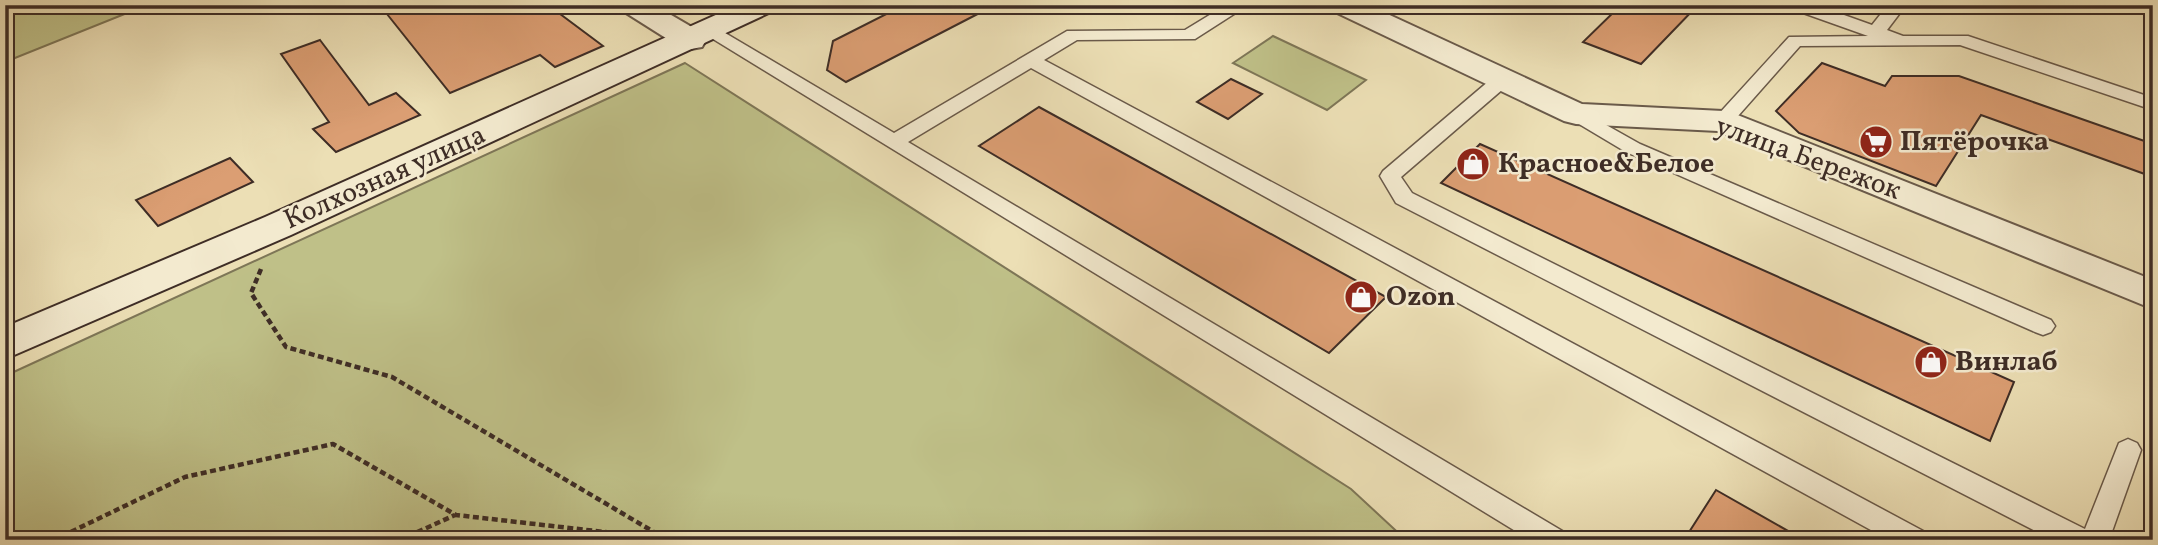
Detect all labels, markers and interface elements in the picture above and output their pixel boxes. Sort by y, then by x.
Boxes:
street label: улица Бережок [1710,107,1906,211]
street label: Колхозная улица [278,116,492,240]
supermarket icon: Пятёрочка [1857,123,1895,161]
place label: Пятёрочка [1900,123,2049,162]
shop icon: Красное&Белое [1454,145,1492,183]
place label: Красное&Белое [1498,145,1714,184]
shop icon: Ozon [1342,278,1380,316]
place label: Ozon [1386,278,1456,317]
shop icon: Винлаб [1912,343,1950,381]
place label: Винлаб [1955,343,2058,382]

